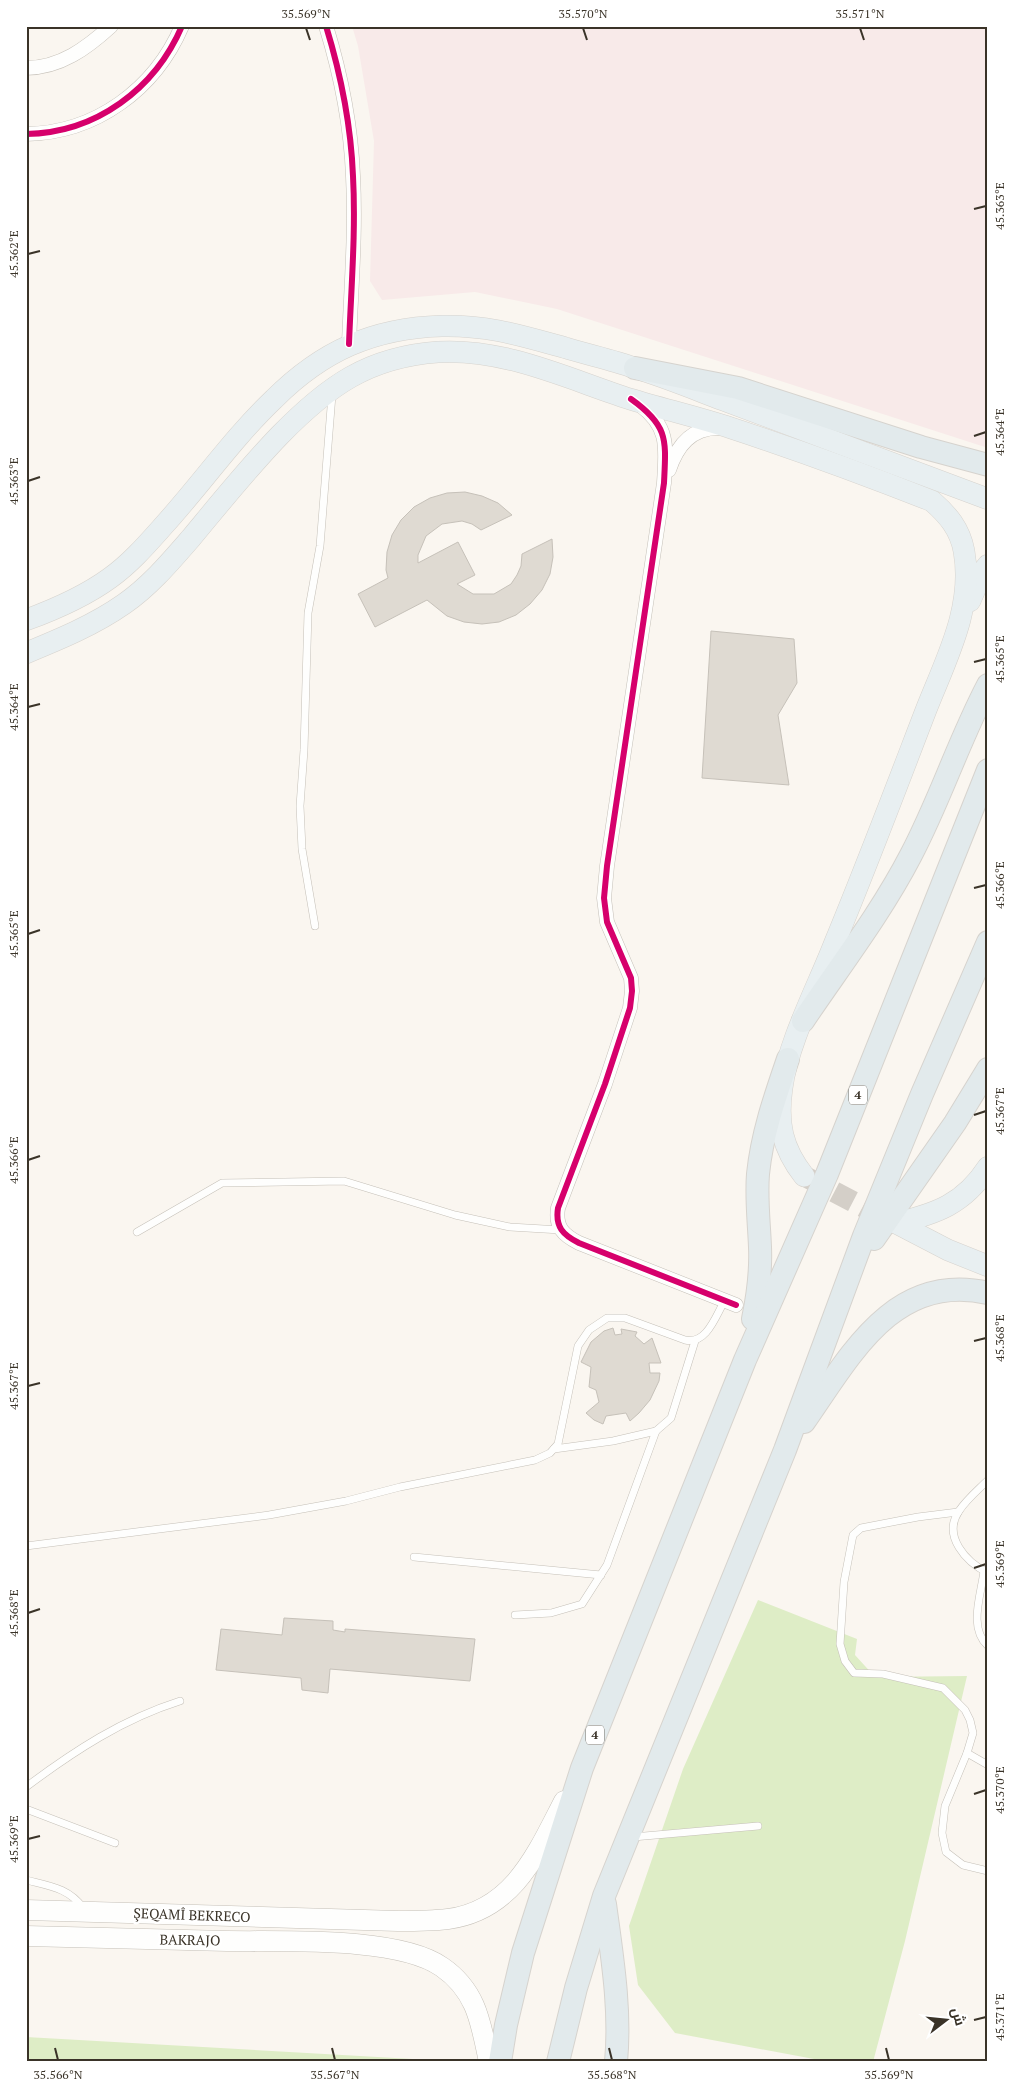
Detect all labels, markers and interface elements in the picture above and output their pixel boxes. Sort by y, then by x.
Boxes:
text: 35.569°N [281,6,331,21]
text: 35.570°N [558,6,608,21]
text: 35.571°N [835,6,885,21]
text: 45.363°E [992,182,1007,230]
text: 45.362°E [6,230,21,278]
text: 45.364°E [992,408,1007,456]
text: 45.363°E [6,457,21,505]
text: 45.365°E [992,635,1007,683]
text: 45.364°E [6,683,21,731]
text: 45.366°E [992,861,1007,909]
text: 45.365°E [6,910,21,958]
road number: 4 [849,1086,867,1104]
text: 45.367°E [992,1087,1007,1135]
text: 45.366°E [6,1136,21,1184]
text: 45.368°E [992,1314,1007,1362]
text: 45.367°E [6,1362,21,1410]
text: 45.369°E [992,1540,1007,1588]
text: 45.368°E [6,1589,21,1637]
road number: 4 [586,1726,604,1744]
text: 45.370°E [992,1766,1007,1814]
text: 45.369°E [6,1815,21,1863]
street label: ŞEQAMÎ BEKRECO [133,1903,251,1926]
street label: BAKRAJO [159,1929,221,1950]
text: 45.371°E [992,1993,1007,2041]
north arrow [922,1996,972,2046]
text: ش [947,2005,971,2028]
text: 35.566°N [33,2067,83,2082]
text: 35.567°N [310,2067,360,2082]
text: 35.568°N [587,2067,637,2082]
text: 35.569°N [864,2067,914,2082]

